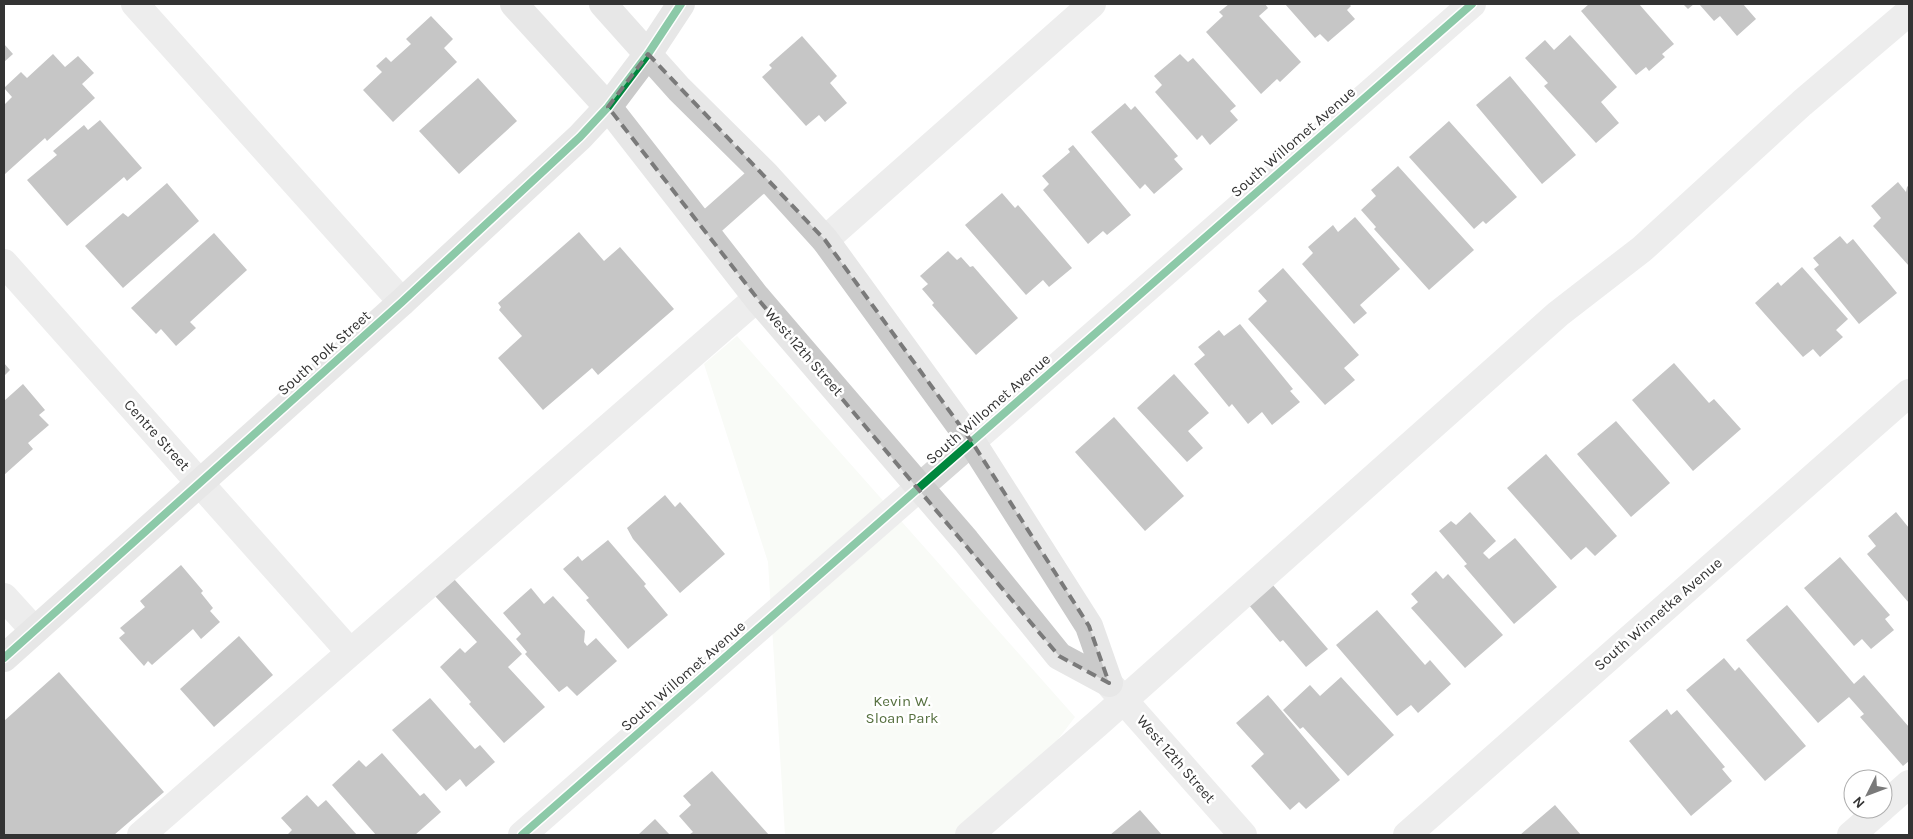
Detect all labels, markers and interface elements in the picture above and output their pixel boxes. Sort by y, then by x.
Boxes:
street label: South Willomet Avenue [1227,83,1359,201]
street label: West 12th Street [761,304,847,400]
street label: South Polk Street [274,306,374,399]
street label: South Willomet Avenue [922,350,1054,468]
street label: Centre Street [120,396,194,475]
street label: South Winnetka Avenue [1590,554,1726,674]
street label: South Willomet Avenue [617,617,749,735]
park label: Kevin W. Sloan Park [866,692,938,727]
street label: West 12th Street [1133,711,1219,807]
north arrow [1843,769,1893,819]
text: N [1849,793,1868,812]

